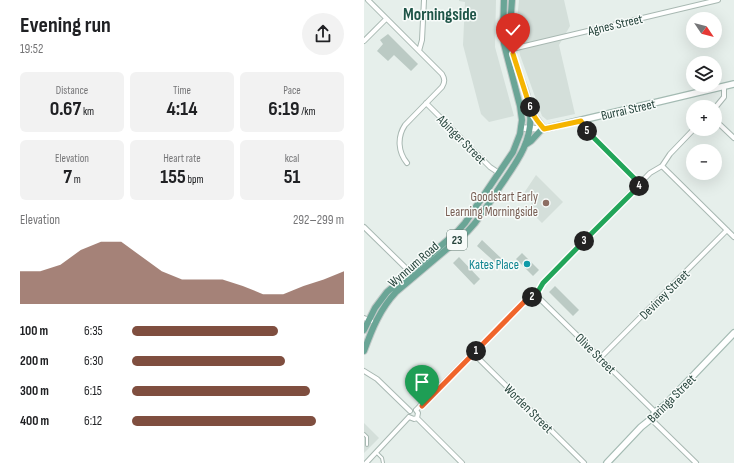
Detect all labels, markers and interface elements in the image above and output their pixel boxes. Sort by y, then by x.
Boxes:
district label: Morningside [403,5,477,25]
street label: Agnes Street [585,11,644,39]
text: Evening run [20,12,111,39]
north arrow [686,12,722,48]
map controls [686,12,722,180]
button: share [302,13,344,55]
pin [496,13,530,54]
icon: check [502,19,524,41]
text: 19:52 [20,41,43,57]
button: layers [686,56,722,92]
text: Distance [56,84,88,97]
text: Time [173,84,191,97]
text: Pace [283,84,301,97]
street label: Burrai Street [599,96,657,124]
text: 0.67 [50,97,81,121]
text: 4:14 [166,97,198,121]
text: 6:19 [268,97,300,121]
pin: 6 [520,97,540,117]
text: 6 [527,100,533,113]
button: + [686,100,722,136]
text: km [81,105,94,118]
text: /km [300,105,316,118]
street label: Abinger Street [433,111,489,168]
pin: 5 [577,121,597,141]
text: 5 [585,124,589,137]
button: − [686,144,722,180]
text: Elevation [55,152,89,165]
text: Heart rate [163,152,201,165]
text: kcal [285,152,299,165]
text: 7 [63,165,72,189]
text: 155 [160,165,186,189]
text: 51 [284,165,300,189]
text: m [72,173,81,186]
text: bpm [186,173,204,186]
pin: 4 [629,176,649,196]
text: 4 [636,179,642,192]
place label: Goodstart Early Learning Morningside [445,189,538,220]
marker: Goodstart Early Learning Morningside [541,198,551,208]
text: Elevation [20,212,60,228]
text: 292–299 m [293,212,344,228]
road number: 23 [447,230,467,250]
pin: 3 [574,231,594,251]
text: 3 [582,234,586,247]
street label: Wynnum Road [385,238,442,291]
place label: Kates Place [469,257,519,273]
marker: Kates Place [522,259,532,269]
street label: Deviney Street [636,266,693,323]
pin: 2 [522,287,542,307]
text: 2 [530,290,534,303]
text: 100 m [20,323,48,339]
text: 6:35 [84,323,103,339]
street label: Olive Street [572,330,619,377]
pin: 1 [466,341,486,361]
text: 1 [474,344,478,357]
text: 200 m [20,353,49,369]
text: 6:30 [84,353,103,369]
pin [405,365,439,406]
icon: arrive [411,371,433,393]
street label: Baringa Street [644,371,699,426]
street label: Worden Street [500,381,556,437]
text: 300 m [20,383,49,399]
text: 6:15 [84,383,102,399]
text: 400 m [20,413,49,429]
text: 6:12 [84,413,102,429]

